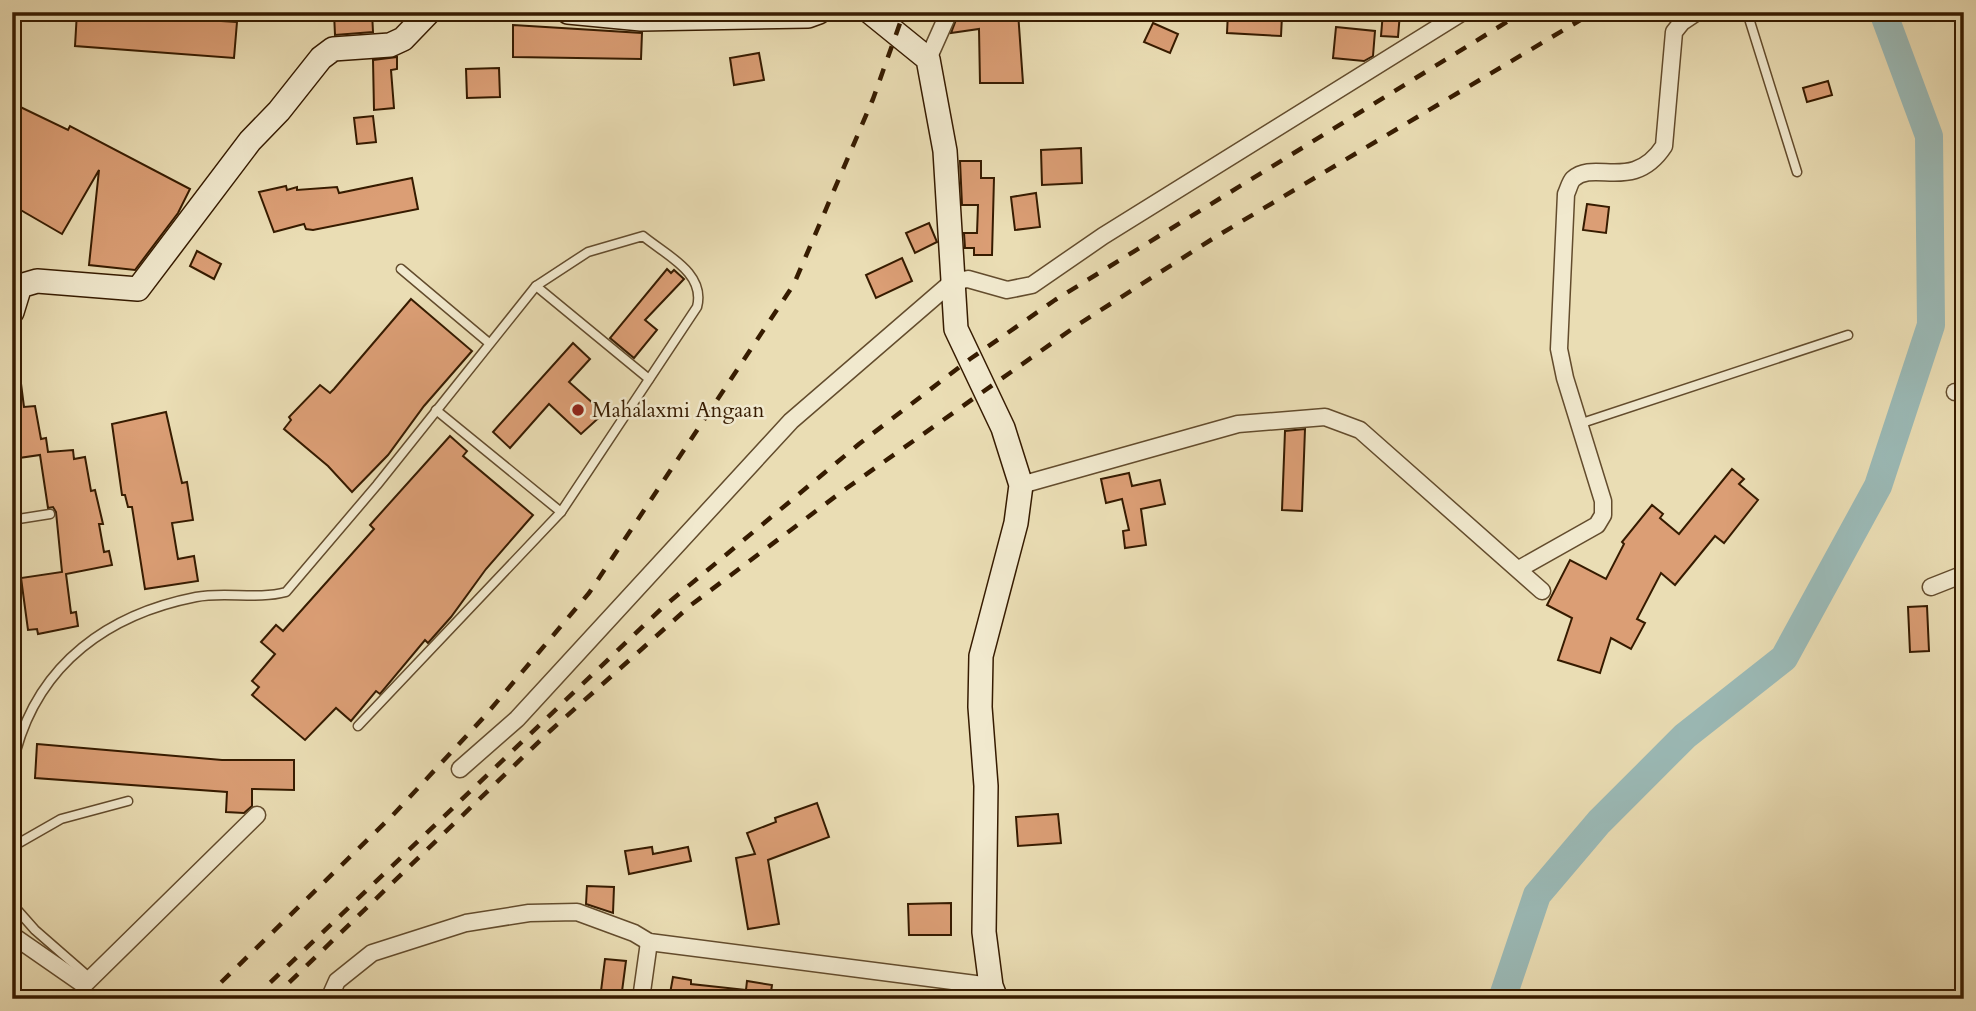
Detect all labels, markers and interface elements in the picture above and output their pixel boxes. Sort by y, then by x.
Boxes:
place label: Mahalaxmi Angaan [592,396,764,425]
marker: Mahalaxmi Angaan [570,402,586,418]

